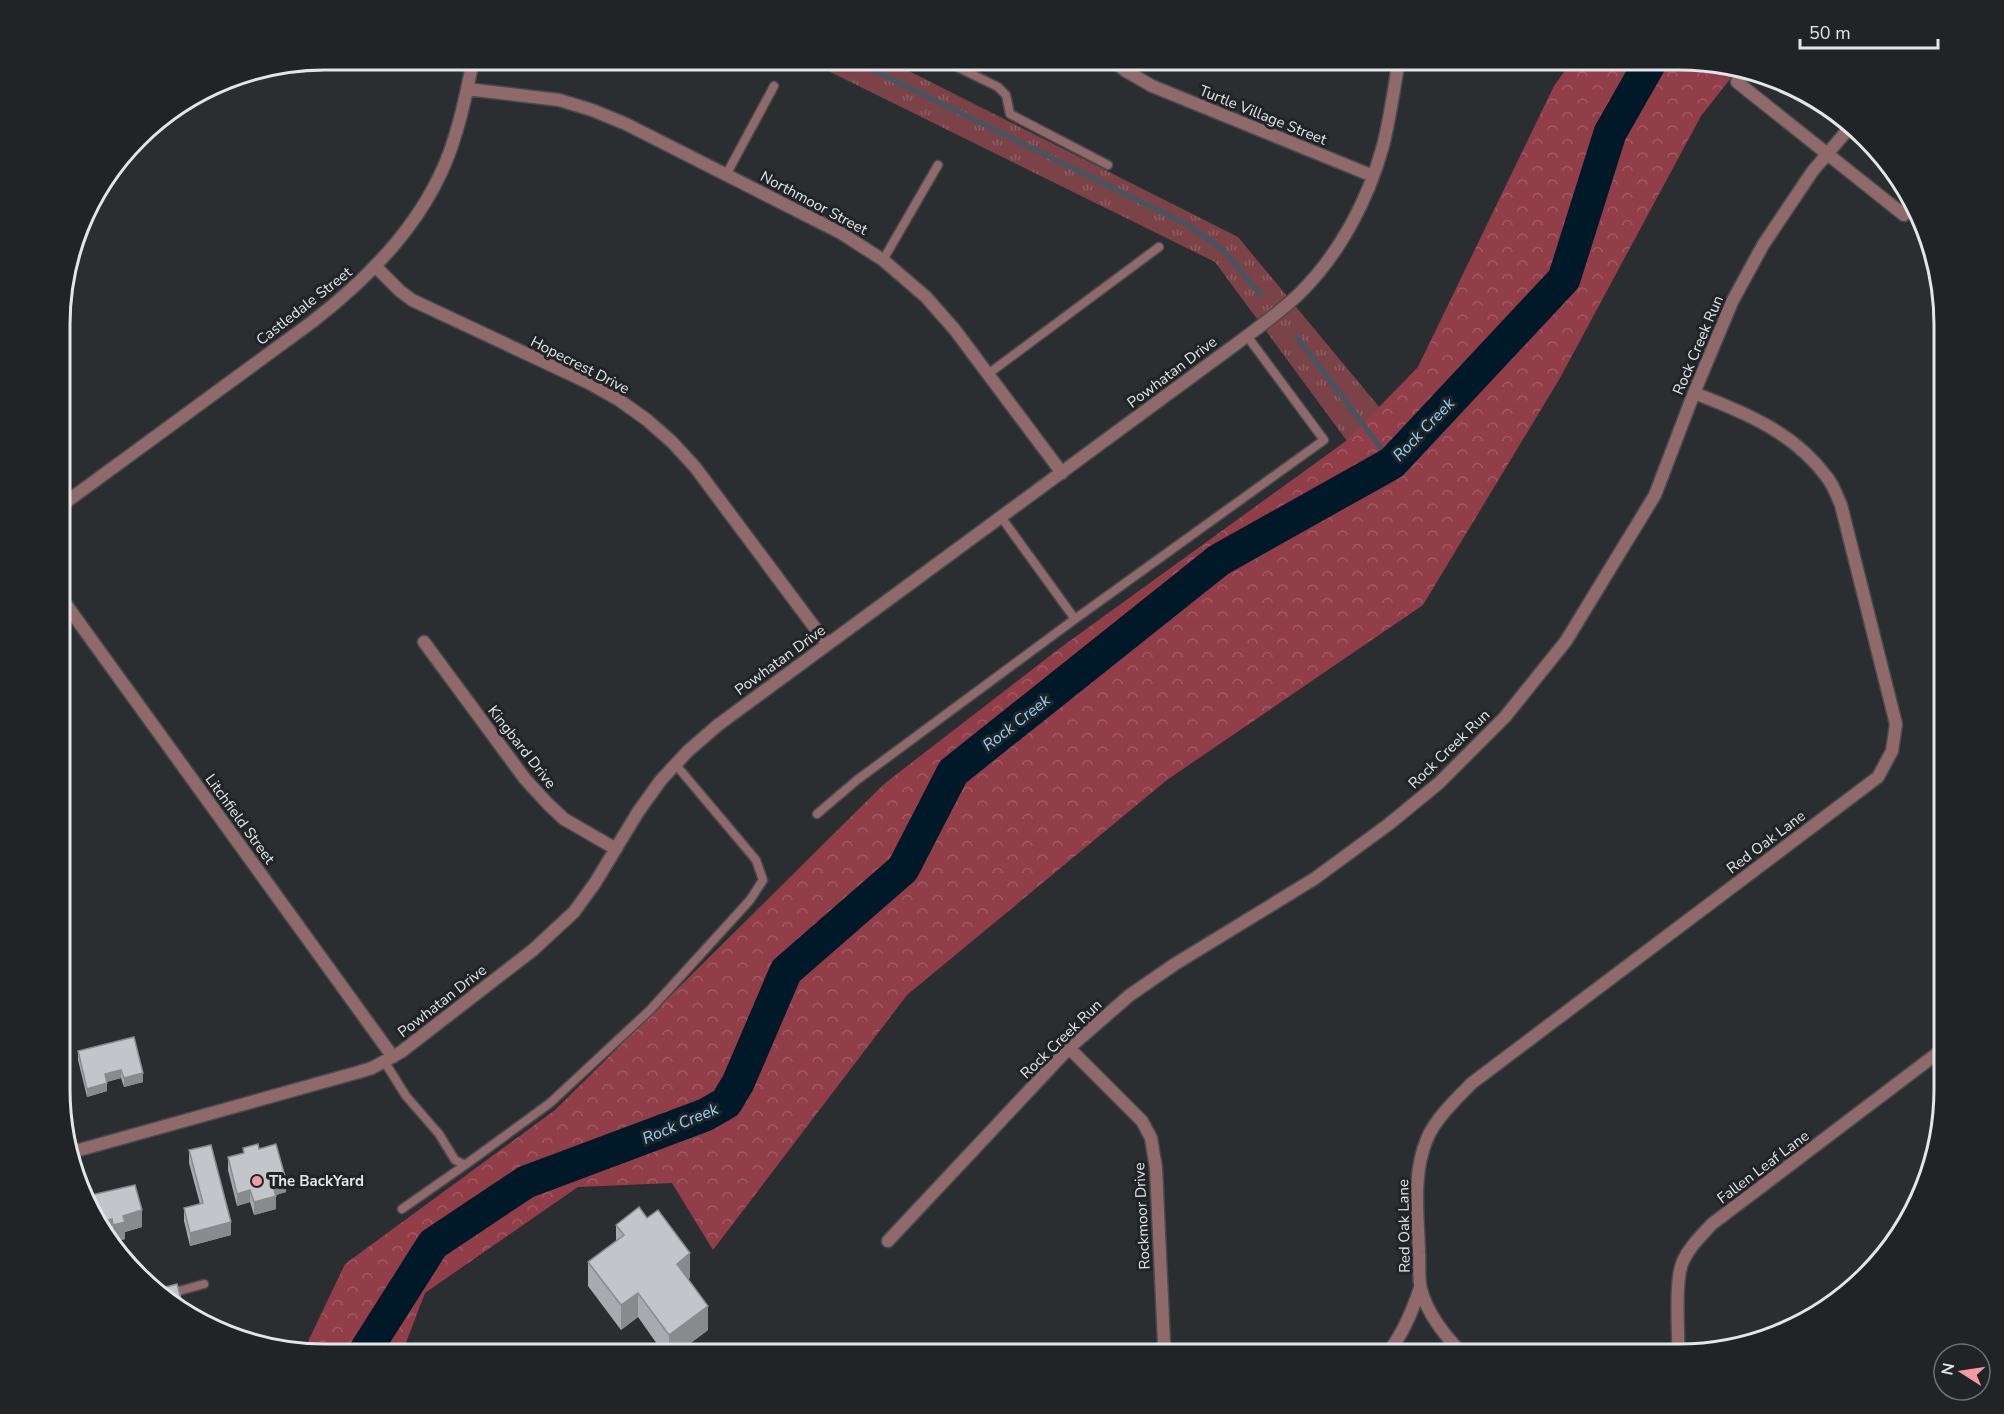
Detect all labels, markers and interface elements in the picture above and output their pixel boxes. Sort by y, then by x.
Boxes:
scale bar [1800,12,1938,50]
text: 50 m [1809,21,1851,45]
street label: Turtle Village Street [1196,80,1330,150]
street label: Northmoor Street [757,166,872,240]
street label: Castledale Street [252,262,357,350]
street label: Rock Creek Run [1668,292,1728,398]
street label: Hopecrest Drive [527,331,633,399]
street label: Powhatan Drive [1123,332,1221,412]
water label: Rock Creek [1388,392,1460,466]
street label: Powhatan Drive [731,620,829,700]
water label: Rock Creek [978,689,1056,756]
street label: Kingbard Drive [483,701,561,793]
street label: Rock Creek Run [1404,705,1494,793]
street label: Litchfield Street [201,770,280,869]
street label: Red Oak Lane [1723,806,1810,878]
street label: Powhatan Drive [393,960,491,1042]
street label: Rock Creek Run [1016,995,1106,1083]
water label: Rock Creek [639,1098,723,1150]
street label: Fallen Leaf Lane [1713,1126,1813,1208]
street label: Rockmoor Drive [1129,1162,1155,1270]
place label: The BackYard [269,1171,364,1191]
marker: The BackYard [250,1174,264,1188]
street label: Red Oak Lane [1393,1179,1415,1273]
north arrow [1932,1342,1992,1402]
text: N [1936,1361,1960,1377]

